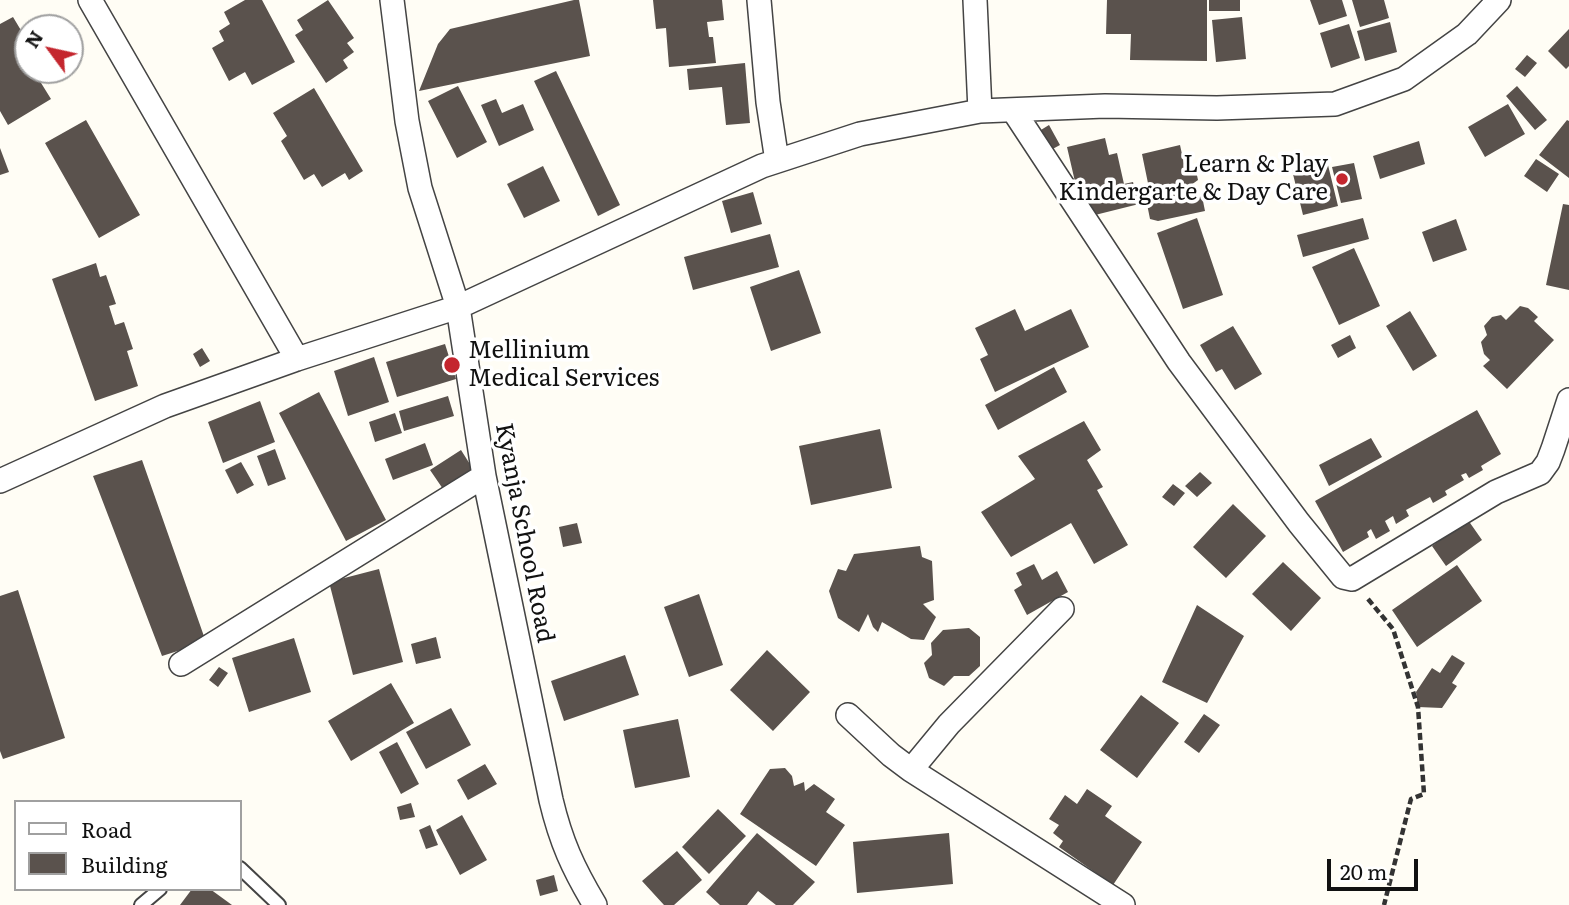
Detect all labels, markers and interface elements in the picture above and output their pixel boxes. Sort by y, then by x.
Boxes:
north arrow [14,14,84,84]
text: N [17,24,49,53]
place label: Learn & Play Kindergarte & Day Care [1058,151,1328,207]
marker: Learn & Play Kindergarte & Day Care [1334,171,1350,187]
place label: Mellinium Medical Services [468,337,659,393]
marker: Mellinium Medical Services [442,355,462,375]
street label: Kyanja School Road [489,421,559,645]
legend [14,800,242,891]
text: Road [81,813,132,844]
scale bar [1331,846,1422,890]
text: Building [81,848,167,879]
text: 20 m [1340,855,1387,886]

